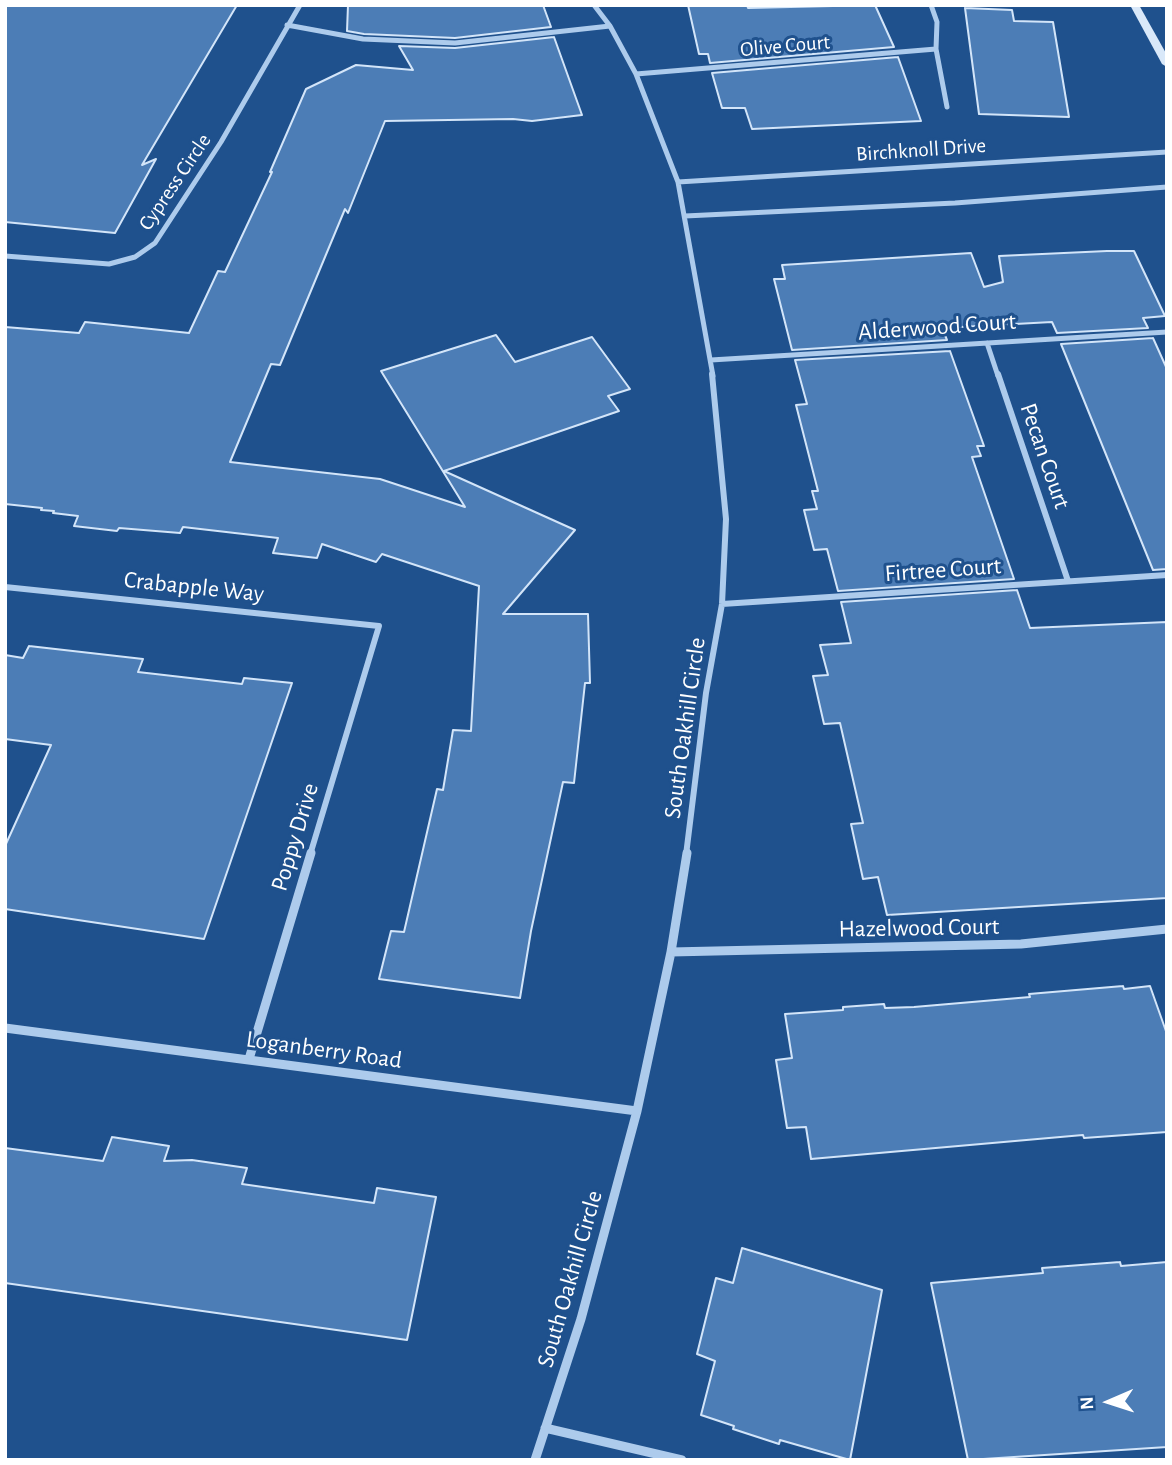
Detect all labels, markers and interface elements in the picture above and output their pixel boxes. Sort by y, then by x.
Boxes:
street label: Olive Court [739,30,831,62]
street label: Cypress Circle [133,129,217,235]
street label: Birchknoll Drive [855,133,987,167]
street label: Alderwood Court [857,307,1017,347]
street label: Pecan Court [1013,399,1077,513]
street label: Firtree Court [884,552,1002,588]
street label: Crabapple Way [123,565,265,609]
street label: South Oakhill Circle [658,636,712,820]
street label: Poppy Drive [265,779,325,895]
street label: Hazelwood Court [838,912,1000,944]
street label: Loganberry Road [244,1025,404,1075]
street label: South Oakhill Circle [531,1187,609,1371]
north arrow [1074,1367,1144,1437]
text: N [1078,1396,1097,1410]

